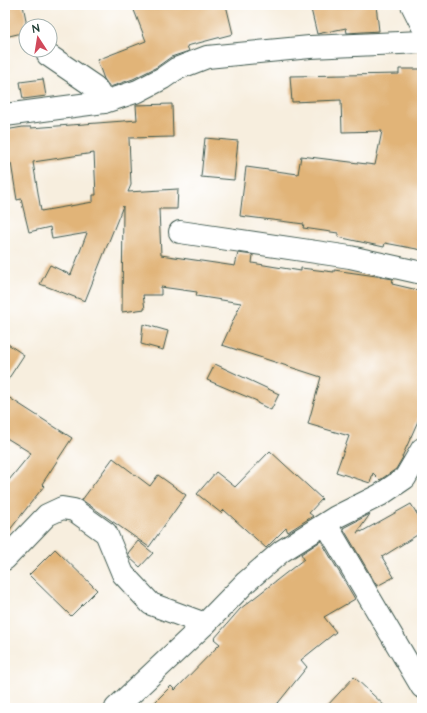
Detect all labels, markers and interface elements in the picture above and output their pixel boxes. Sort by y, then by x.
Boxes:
north arrow [18,18,58,58]
text: N [31,21,41,37]

